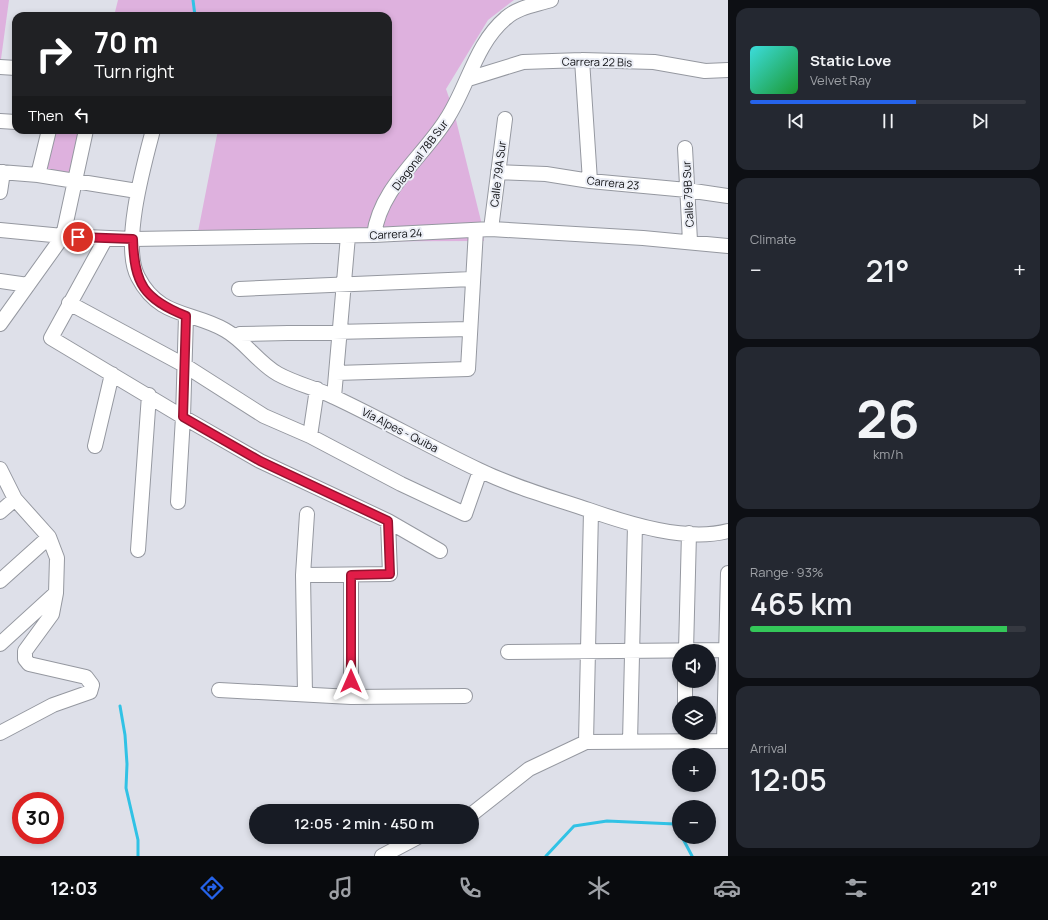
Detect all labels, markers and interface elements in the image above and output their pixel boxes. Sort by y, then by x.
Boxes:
text: 70 m [94,23,158,61]
icon: right [28,28,80,80]
text: Static Love [810,50,891,71]
street label: Carrera 22 Bis [562,53,632,70]
text: Turn right [94,59,175,83]
text: Velvet Ray [810,71,871,89]
icon: left [71,104,93,126]
text: Then [28,105,63,126]
icon: previous [785,110,807,132]
icon: pause [877,110,899,132]
icon: next [969,110,991,132]
street label: Diagonal 78B Sur [388,116,451,193]
street label: Calle 79A Sur [486,140,509,208]
street label: Calle 79B Sur [678,160,697,228]
street label: Carrera 23 [586,172,640,193]
pin [61,220,95,254]
street label: Carrera 24 [369,225,423,242]
icon: arrive [67,226,89,248]
text: Climate [750,230,796,248]
text: 21° [866,250,909,291]
text: − [750,255,762,285]
text: + [1013,255,1026,285]
text: 26 [856,383,920,454]
street label: Vía Alpes - Quiba [359,404,441,455]
text: km/h [873,445,903,463]
text: Range · 93% [750,563,824,581]
text: 465 km [750,583,852,624]
map controls [672,644,716,844]
button: sound [672,644,716,688]
position arrow [330,660,372,702]
button: layers [672,696,716,740]
text: Arrival [750,739,787,757]
button: + [672,748,716,792]
text: 12:05 [750,759,827,800]
speed limit sign: 30 [12,792,64,844]
button: − [672,800,716,844]
text: 12:05 · 2 min · 450 m [294,813,434,834]
icon: directions [198,874,226,902]
icon: music [327,874,355,902]
icon: phone [456,874,484,902]
icon: climate [585,874,613,902]
icon: car [713,874,741,902]
icon: filters [842,874,870,902]
text: 12:03 [50,876,97,900]
text: 21° [971,876,998,900]

